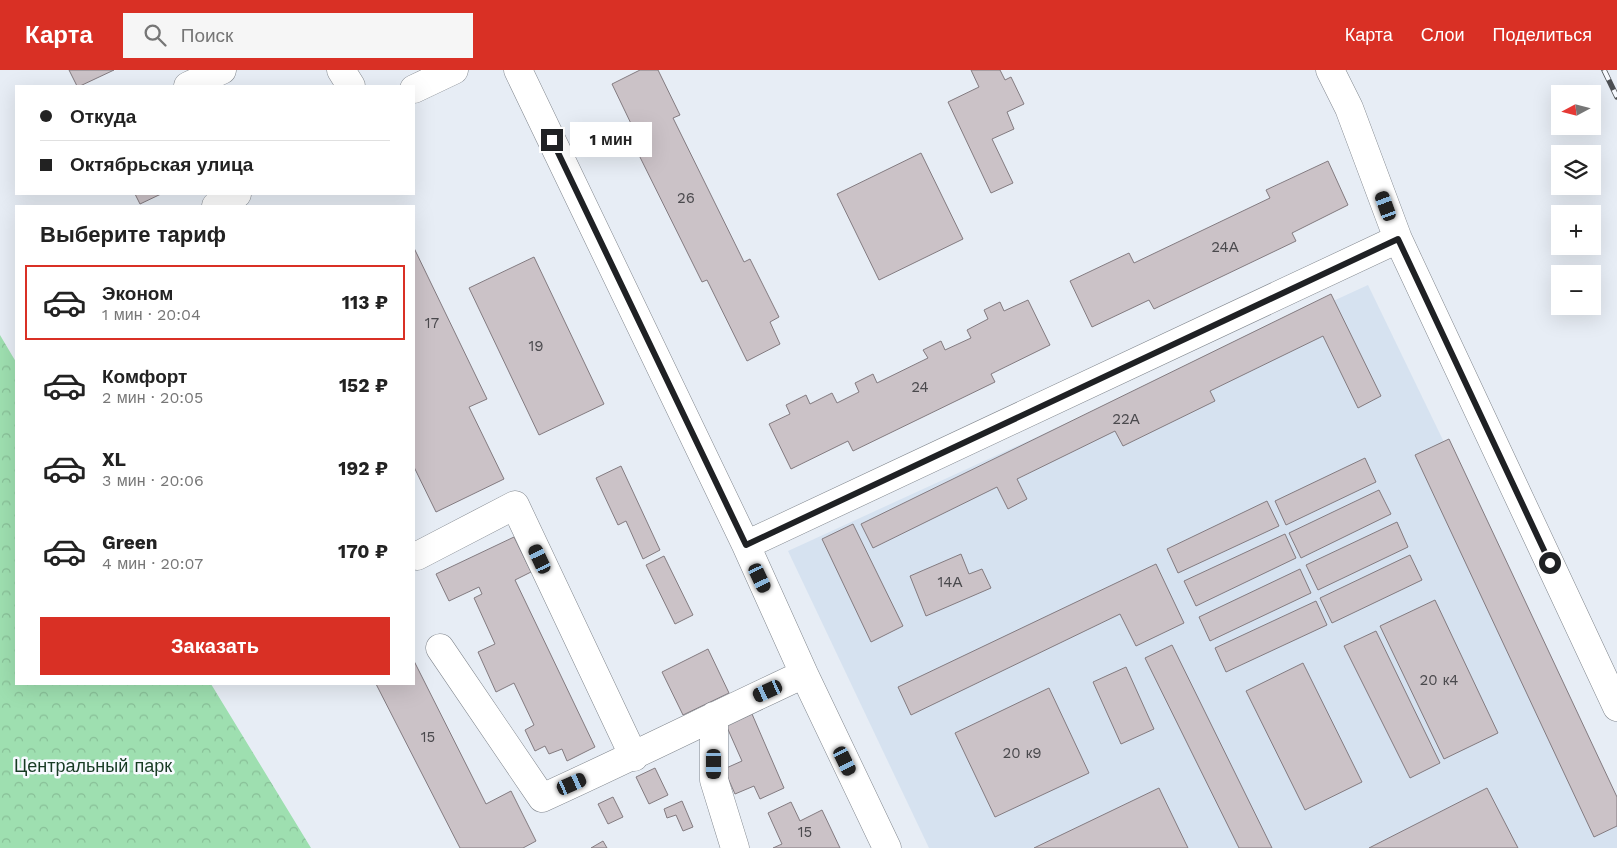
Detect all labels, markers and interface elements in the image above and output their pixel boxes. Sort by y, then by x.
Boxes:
search box [123,13,473,58]
text: Карта [25,21,93,49]
icon: search [141,21,169,49]
text: Поиск [181,24,233,47]
text: Карта [1345,24,1393,45]
text: Слои [1421,24,1465,45]
text: Поделиться [1493,24,1592,45]
north arrow [1551,85,1601,135]
map controls [1551,85,1601,315]
text: Откуда [70,105,136,128]
callout: 1 мин [570,122,652,158]
route end [541,129,563,151]
text: 1 мин [590,130,632,149]
button: layers [1551,145,1601,195]
text: Октябрьская улица [70,153,253,176]
house number: 26 [677,189,695,207]
car [1373,189,1398,223]
button: + [1551,205,1601,255]
text: Выберите тариф [40,222,226,247]
house number: 24А [1211,238,1239,256]
button: − [1551,265,1601,315]
icon: car [42,280,87,325]
text: Эконом [102,282,173,305]
text: 113 ₽ [342,291,388,314]
text: 1 мин · 20:04 [102,305,201,324]
house number: 17 [425,314,439,332]
house number: 19 [528,337,544,355]
icon: car [42,363,87,408]
text: Комфорт [102,365,187,388]
text: 152 ₽ [339,374,388,397]
house number: 24 [911,378,929,396]
text: 2 мин · 20:05 [102,388,203,407]
house number: 22А [1112,410,1140,428]
icon: car [42,446,87,491]
text: XL [102,448,126,471]
text: 192 ₽ [338,457,388,480]
text: 3 мин · 20:06 [102,471,204,490]
icon: car [42,529,87,574]
text: Green [102,531,158,554]
text: 170 ₽ [338,540,388,563]
car [526,542,553,576]
route start [1539,552,1561,574]
text: 4 мин · 20:07 [102,554,203,573]
car [746,561,773,595]
house number: 14А [937,573,963,591]
button: Заказать [40,617,390,675]
house number: 20 к4 [1420,671,1458,689]
car [751,678,784,704]
house number: 15 [421,728,435,746]
car [831,744,858,778]
house number: 20 к9 [1002,744,1042,762]
car [706,749,721,779]
park label: Центральный парк [14,755,172,776]
car [555,771,588,797]
house number: 15 [798,823,812,841]

